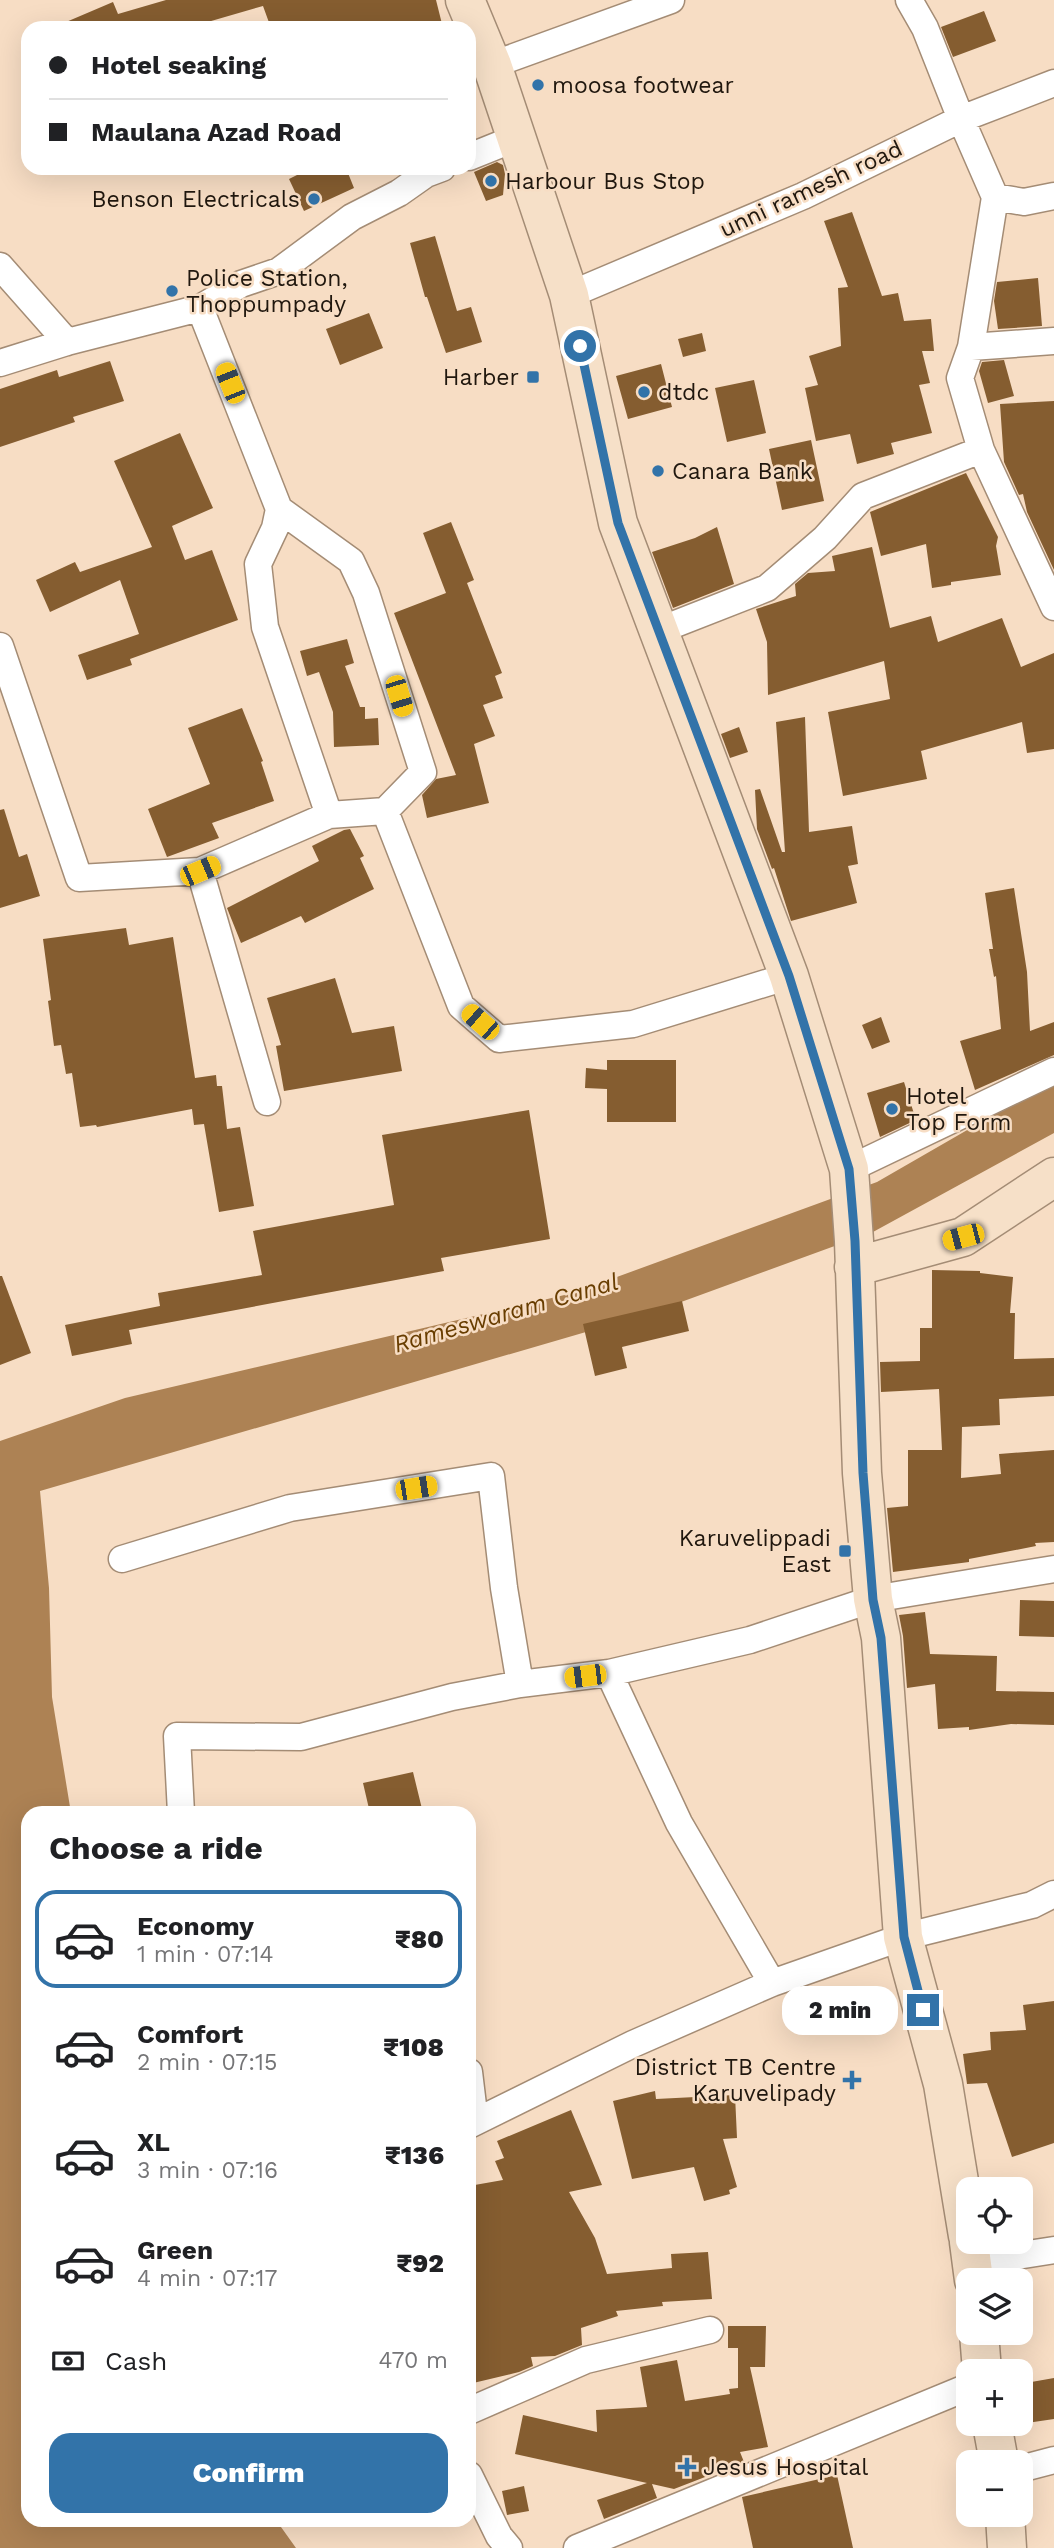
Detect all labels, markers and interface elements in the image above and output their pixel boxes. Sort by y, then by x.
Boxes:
text: Hotel seaking [91,50,266,80]
place label: moosa footwear [552,72,734,99]
marker: moosa footwear [530,77,546,93]
text: Maulana Azad Road [91,117,341,147]
street label: unni ramesh road [715,135,907,243]
place label: Harbour Bus Stop [505,168,705,195]
marker: Harbour Bus Stop [483,173,499,189]
place label: Benson Electricals [91,186,300,213]
marker: Benson Electricals [306,191,322,207]
place label: Police Station, Thoppumpady [186,265,348,318]
marker: Police Station, Thoppumpady [164,283,180,299]
route start [564,330,596,362]
car [213,360,248,406]
place label: Harber [443,364,519,391]
marker: Harber [525,369,541,385]
place label: dtdc [658,379,709,406]
marker: dtdc [636,384,652,400]
place label: Canara Bank [672,458,813,485]
marker: Canara Bank [650,463,666,479]
car [383,673,416,719]
car [177,853,224,889]
car [458,1000,503,1044]
place label: Hotel Top Form [906,1083,1011,1136]
marker: Hotel Top Form [884,1101,900,1117]
car [940,1221,987,1253]
water label: Rameswaram Canal [390,1267,622,1359]
car [394,1474,439,1502]
place label: Karuvelippadi East [679,1525,831,1578]
marker: Karuvelippadi East [837,1543,853,1559]
car [563,1663,608,1689]
text: Choose a ride [49,1829,263,1867]
icon: car [53,1908,116,1971]
text: Economy [137,1911,254,1941]
text: ₹80 [395,1924,444,1954]
text: 1 min · 07:14 [137,1941,274,1968]
callout: 2 min [783,1986,898,2035]
route end [907,1994,939,2026]
text: 2 min [809,1997,871,2024]
icon: car [53,2016,116,2079]
text: Comfort [137,2019,243,2049]
text: ₹108 [383,2032,444,2062]
text: 2 min · 07:15 [137,2049,277,2076]
place label: District TB Centre Karuvelipady [635,2054,836,2107]
marker: District TB Centre Karuvelipady [842,2070,862,2090]
icon: car [53,2124,116,2187]
text: XL [137,2127,170,2157]
text: ₹136 [385,2140,444,2170]
text: 3 min · 07:16 [137,2157,278,2184]
map controls [956,2177,1033,2527]
button: locate [956,2177,1033,2254]
icon: car [53,2232,116,2295]
text: Green [137,2235,213,2265]
text: ₹92 [396,2248,444,2278]
text: 4 min · 07:17 [137,2265,277,2292]
button: layers [956,2268,1033,2345]
icon: cash [49,2342,87,2380]
text: Cash [105,2346,167,2376]
text: 470 m [379,2347,448,2374]
button: + [956,2359,1033,2436]
button: Confirm [49,2433,448,2513]
button: − [956,2450,1033,2527]
place label: Jesus Hospital [703,2454,868,2481]
marker: Jesus Hospital [677,2457,697,2477]

